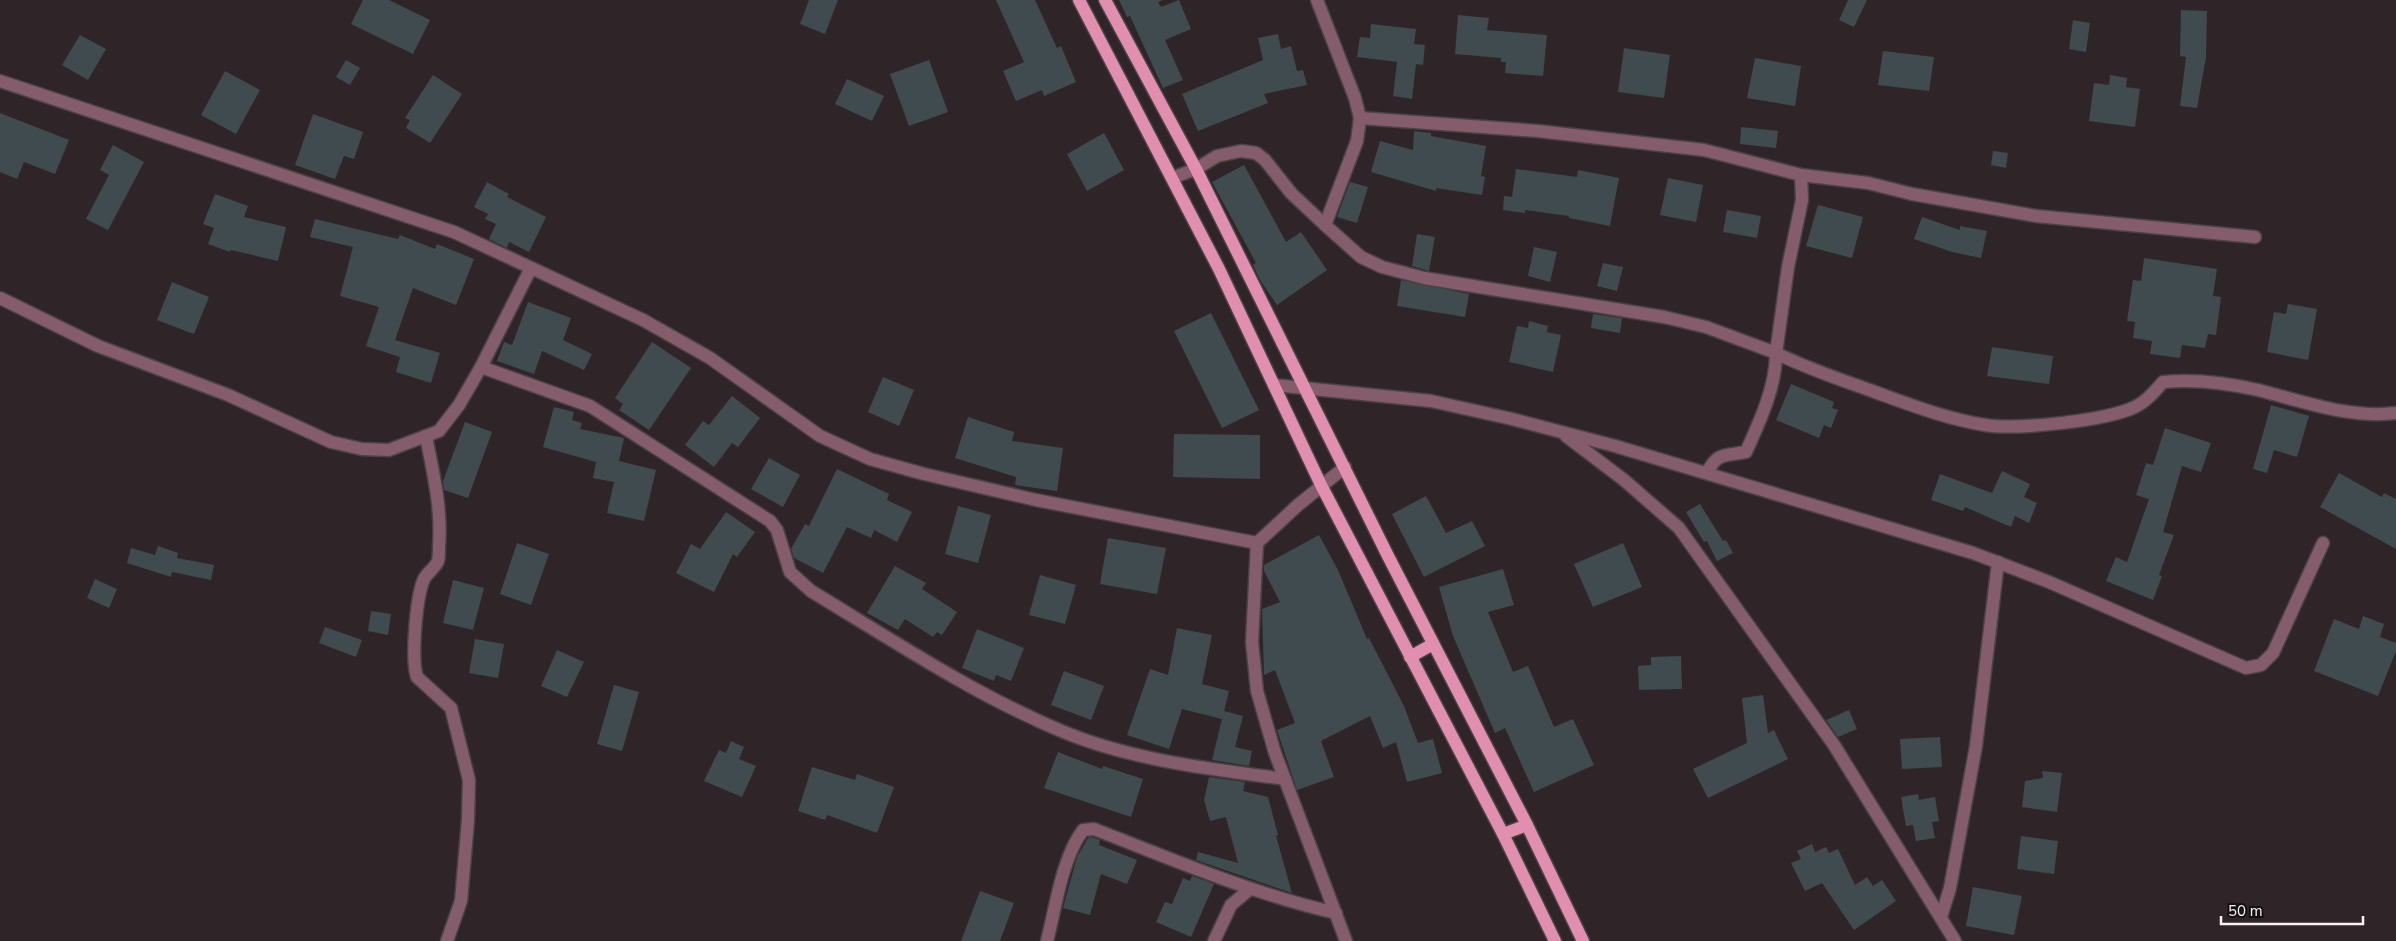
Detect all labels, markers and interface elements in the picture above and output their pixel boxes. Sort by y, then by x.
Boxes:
scale bar [2221,894,2364,926]
text: 50 m [2228,901,2263,921]

